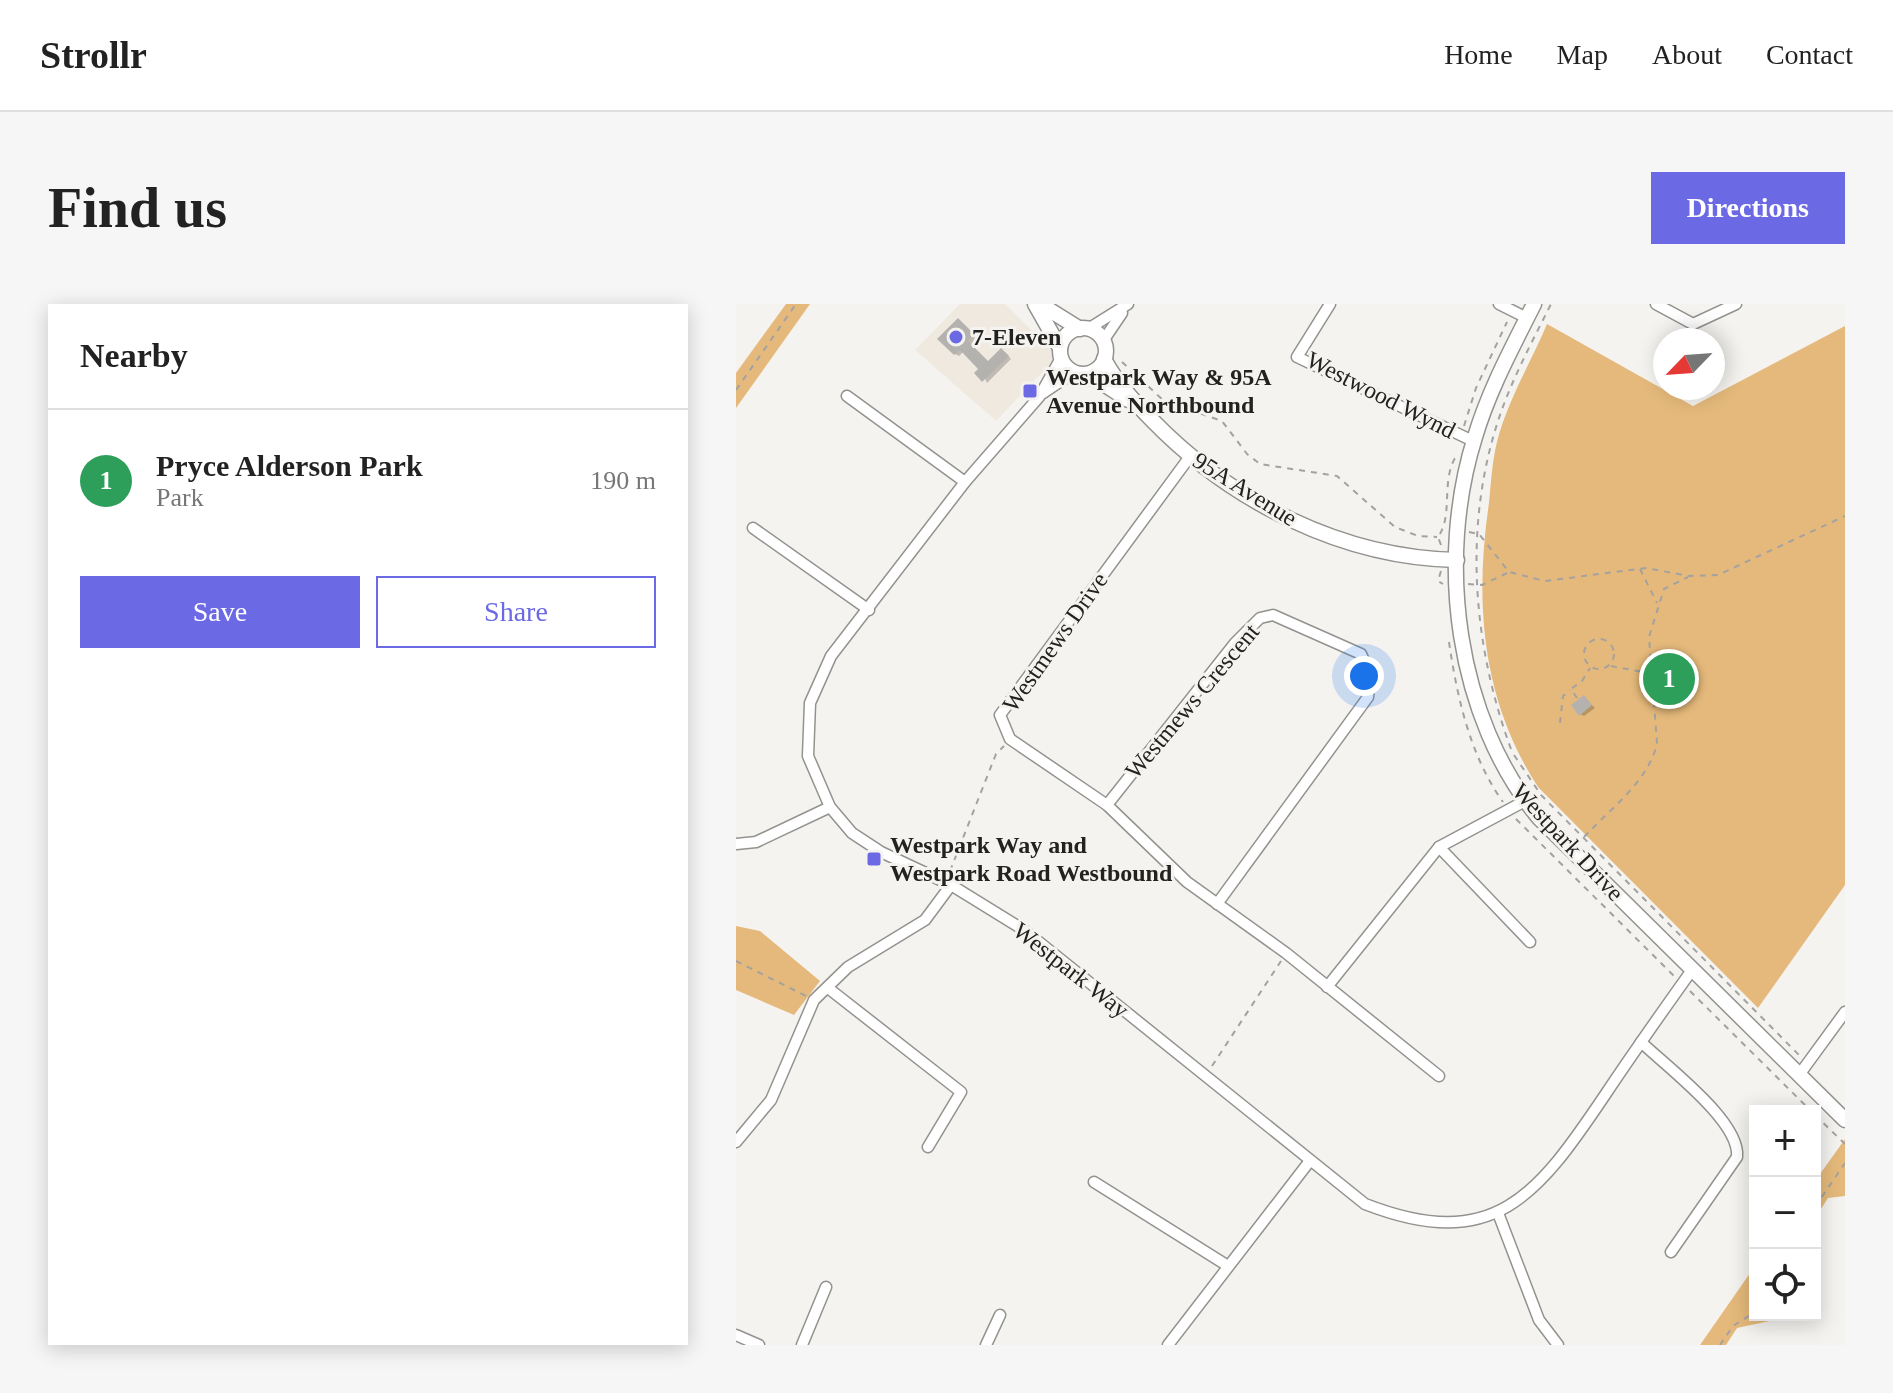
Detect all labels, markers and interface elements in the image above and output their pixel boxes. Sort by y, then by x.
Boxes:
text: Strollr [40,34,147,76]
text: Home [1444,39,1513,70]
text: Map [1557,39,1608,70]
text: About [1652,39,1722,70]
text: Contact [1766,39,1853,70]
button: Directions [1651,172,1845,244]
text: Find us [48,177,227,239]
place label: 7-Eleven [972,324,1061,350]
marker: 7-Eleven [947,328,965,346]
north arrow [1653,328,1725,400]
text: Nearby [80,337,188,374]
street label: Westwood Wynd [1302,346,1460,444]
place label: Westpark Way & 95A Avenue Northbound [1046,364,1272,418]
marker: Westpark Way & 95A Avenue Northbound [1021,382,1039,400]
street label: 95A Avenue [1188,447,1302,531]
text: Pryce Alderson Park [156,449,423,482]
text: 1 [100,466,113,495]
text: 190 m [590,466,656,495]
text: Park [156,483,204,512]
street label: Westmews Drive [997,567,1113,717]
button: Save [80,576,360,648]
button: Share [376,576,656,648]
street label: Westmews Crescent [1120,618,1264,783]
pin: 1 [1643,649,1695,709]
your location [1344,656,1384,696]
street label: Westpark Drive [1507,778,1629,906]
place label: Westpark Way and Westpark Road Westbound [890,832,1173,886]
marker: Westpark Way and Westpark Road Westbound [865,850,883,868]
street label: Westpark Way [1008,917,1134,1023]
map controls [1749,1105,1821,1321]
button: + [1749,1105,1821,1177]
button: − [1749,1177,1821,1249]
button: locate [1749,1249,1821,1321]

